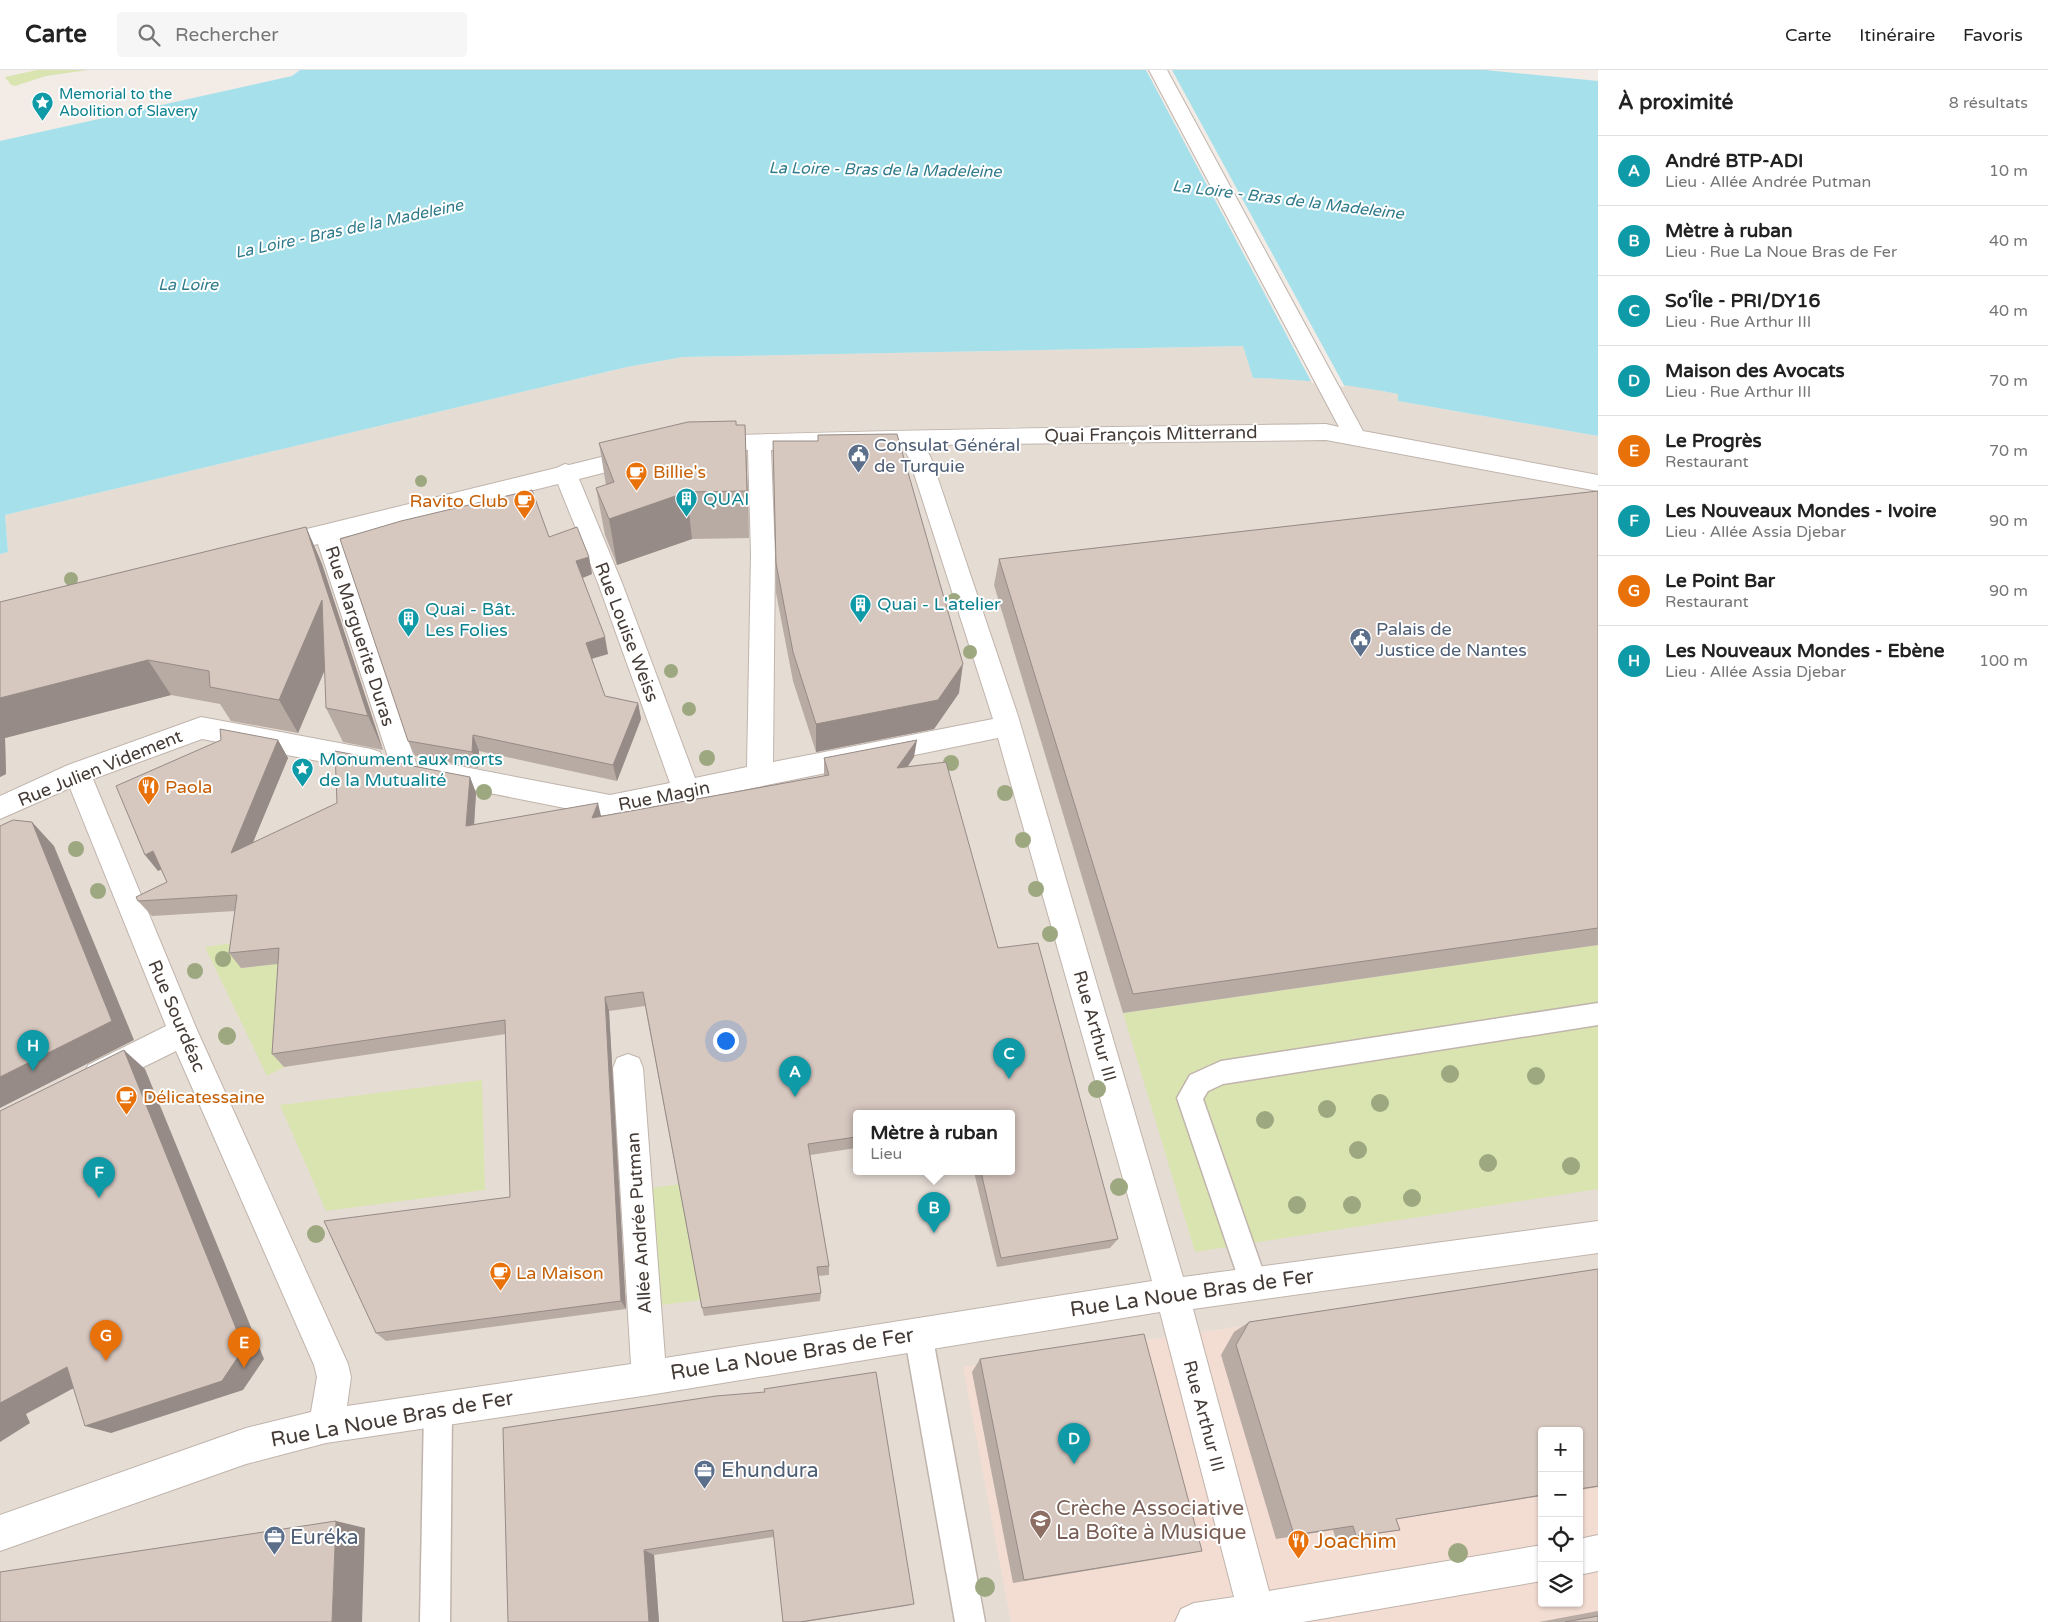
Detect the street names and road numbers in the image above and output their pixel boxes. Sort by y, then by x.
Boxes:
street label: Quai François Mitterrand [1044,421,1258,447]
street label: Rue Marguerite Duras [320,543,400,729]
street label: Rue Louise Weiss [590,559,664,705]
street label: Rue Julien Videment [15,725,186,811]
street label: Rue Magin [616,776,712,816]
street label: Rue Sourdéac [144,957,210,1075]
street label: Rue Arthur III [1069,968,1121,1084]
street label: Allée Andrée Putman [622,1131,656,1315]
street label: Rue La Noue Bras de Fer [1068,1263,1316,1323]
street label: Rue La Noue Bras de Fer [668,1322,916,1386]
street label: Rue Arthur III [1179,1358,1229,1474]
street label: Rue La Noue Bras de Fer [269,1385,515,1453]

